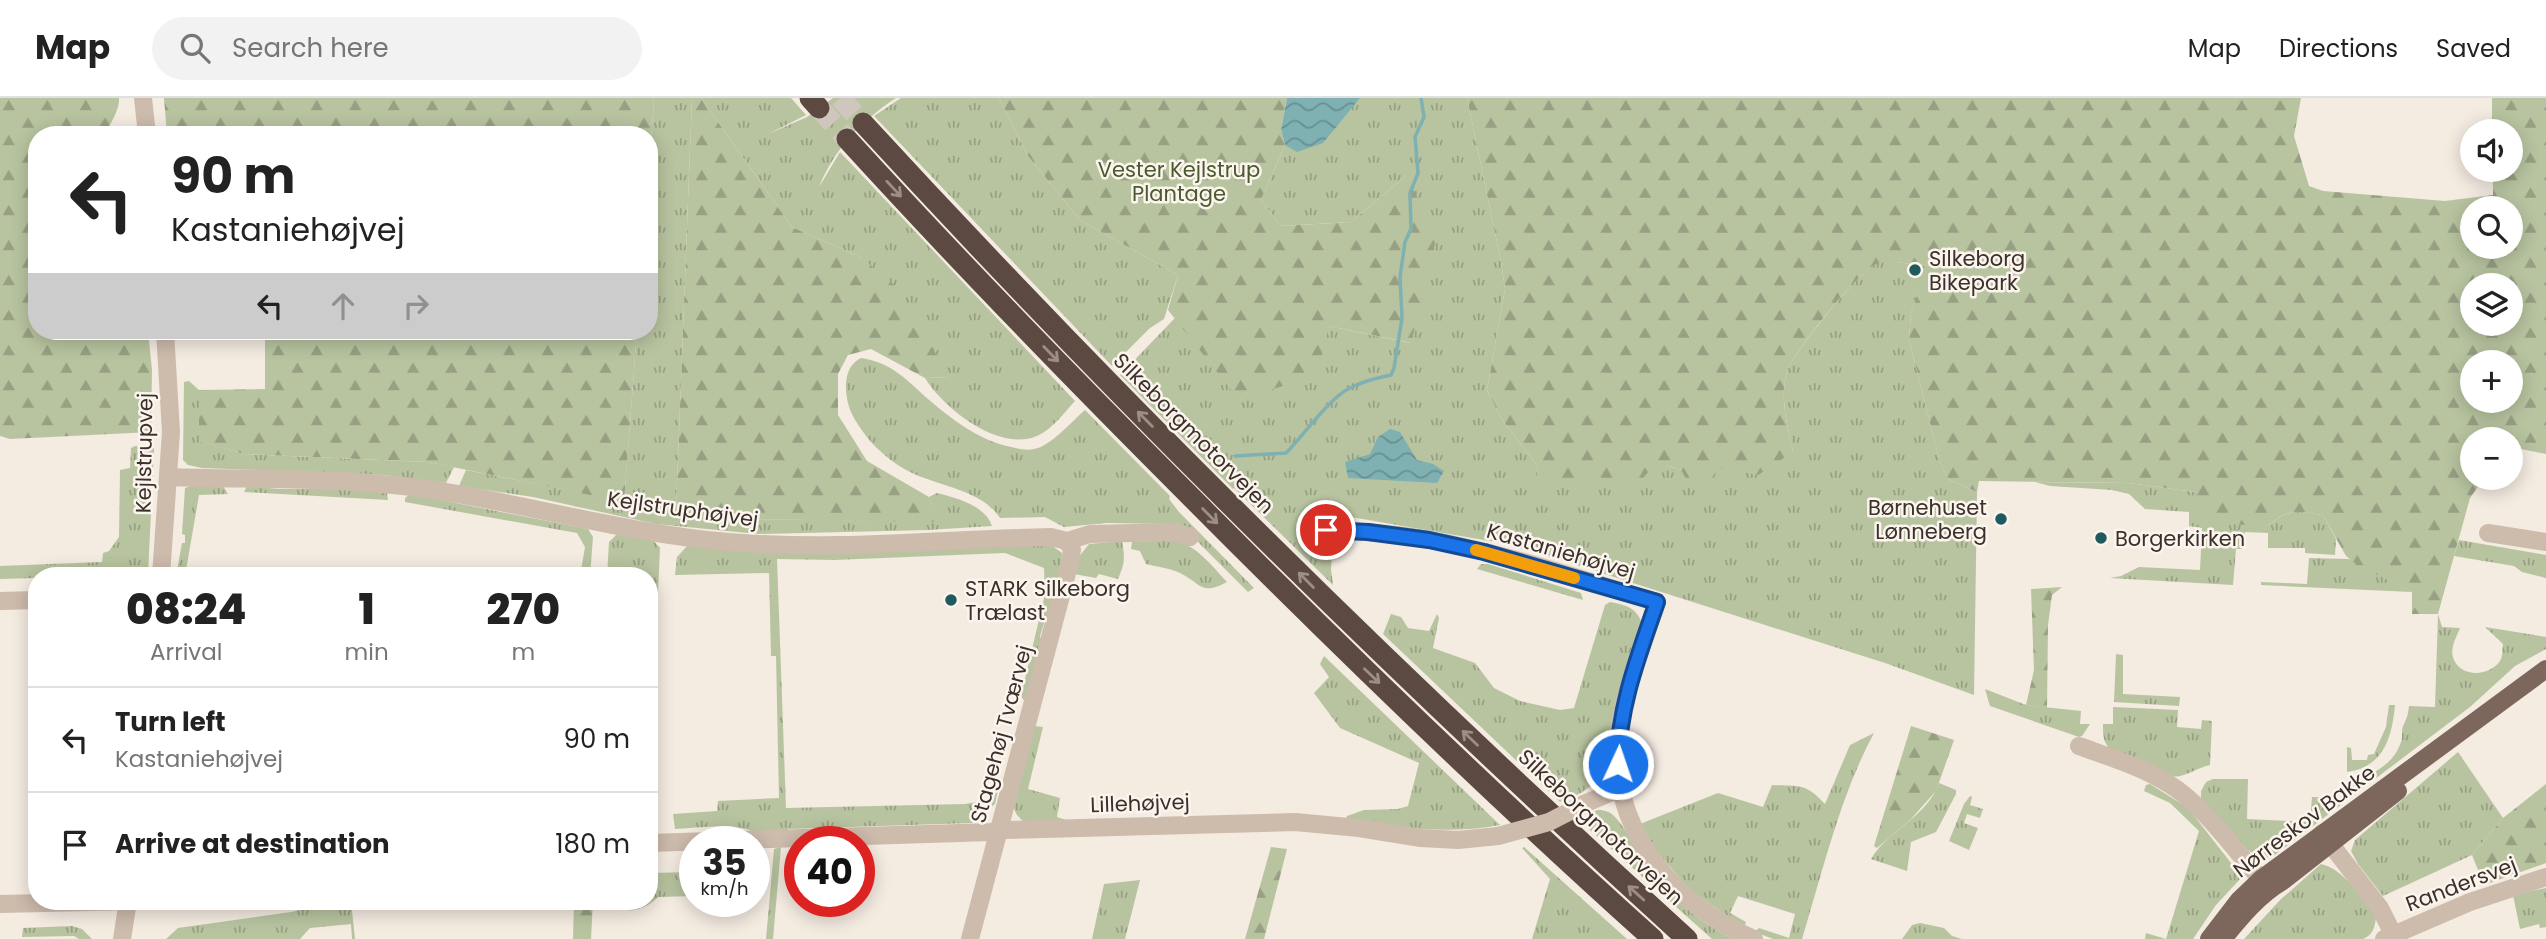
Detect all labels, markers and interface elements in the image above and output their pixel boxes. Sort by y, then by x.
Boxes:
search box [152,17,642,80]
text: Map [35,24,110,71]
icon: search [176,29,214,67]
text: Search here [232,30,389,66]
text: Map [2188,32,2241,65]
text: Directions [2279,32,2398,65]
text: Saved [2436,32,2511,65]
map controls [2460,119,2523,490]
button: sound [2460,119,2523,182]
text: 90 m [171,142,295,210]
icon: left [56,154,147,245]
park label: Vester Kejlstrup Plantage [1098,155,1260,208]
one-way arrow [886,180,902,198]
button: search [2460,196,2523,259]
text: Kastaniehøjvej [171,207,405,252]
place label: Silkeborg Bikepark [1929,244,2025,297]
marker: Silkeborg Bikepark [1907,262,1923,278]
button: layers [2460,273,2523,336]
icon: left [251,287,289,325]
icon: ahead [324,287,362,325]
icon: right [397,287,435,325]
one-way arrow [1042,345,1059,362]
street label: Silkeborgmotorvejen [1107,346,1281,520]
button: + [2460,350,2523,413]
street label: Kejlstrupvej [128,393,160,513]
one-way arrow [1137,411,1154,428]
button: − [2460,427,2523,490]
street label: Kejlstruphøjvej [606,484,760,534]
place label: Børnehuset Lønneberg [1868,493,1987,546]
pin [1296,500,1356,560]
one-way arrow [1202,507,1219,524]
icon: arrive [1307,511,1345,549]
marker: Børnehuset Lønneberg [1993,511,2009,527]
street label: Kastaniehøjvej [1483,516,1639,586]
place label: Borgerkirken [2115,524,2245,553]
marker: Borgerkirken [2093,530,2109,546]
one-way arrow [1298,572,1315,589]
place label: STARK Silkeborg Trælast [965,574,1130,627]
text: 08:24 [126,580,247,639]
text: 1 [358,580,375,639]
text: 270 [487,580,560,639]
marker: STARK Silkeborg Trælast [943,592,959,608]
text: Arrival [150,636,222,668]
text: min [345,636,389,668]
text: m [511,636,535,668]
street label: Stagehøj Tværvej [963,642,1039,826]
one-way arrow [1363,667,1380,684]
text: Turn left [115,704,226,740]
icon: left [56,721,94,759]
text: 90 m [564,721,630,757]
position arrow [1581,727,1655,801]
one-way arrow [1462,730,1479,747]
text: Kastaniehøjvej [115,743,283,775]
street label: Silkeborgmotorvejen [1512,743,1690,911]
street label: Nørreskov Bakke [2227,758,2381,884]
street label: Lillehøjvej [1090,787,1190,819]
icon: arrive [56,826,94,864]
text: Arrive at destination [115,826,390,862]
text: 180 m [555,826,630,862]
speed limit sign: 40 [784,826,875,917]
text: 35 [703,838,746,887]
street label: Randersvej [2401,850,2521,918]
text: km/h [701,876,748,901]
one-way arrow [1627,885,1645,901]

